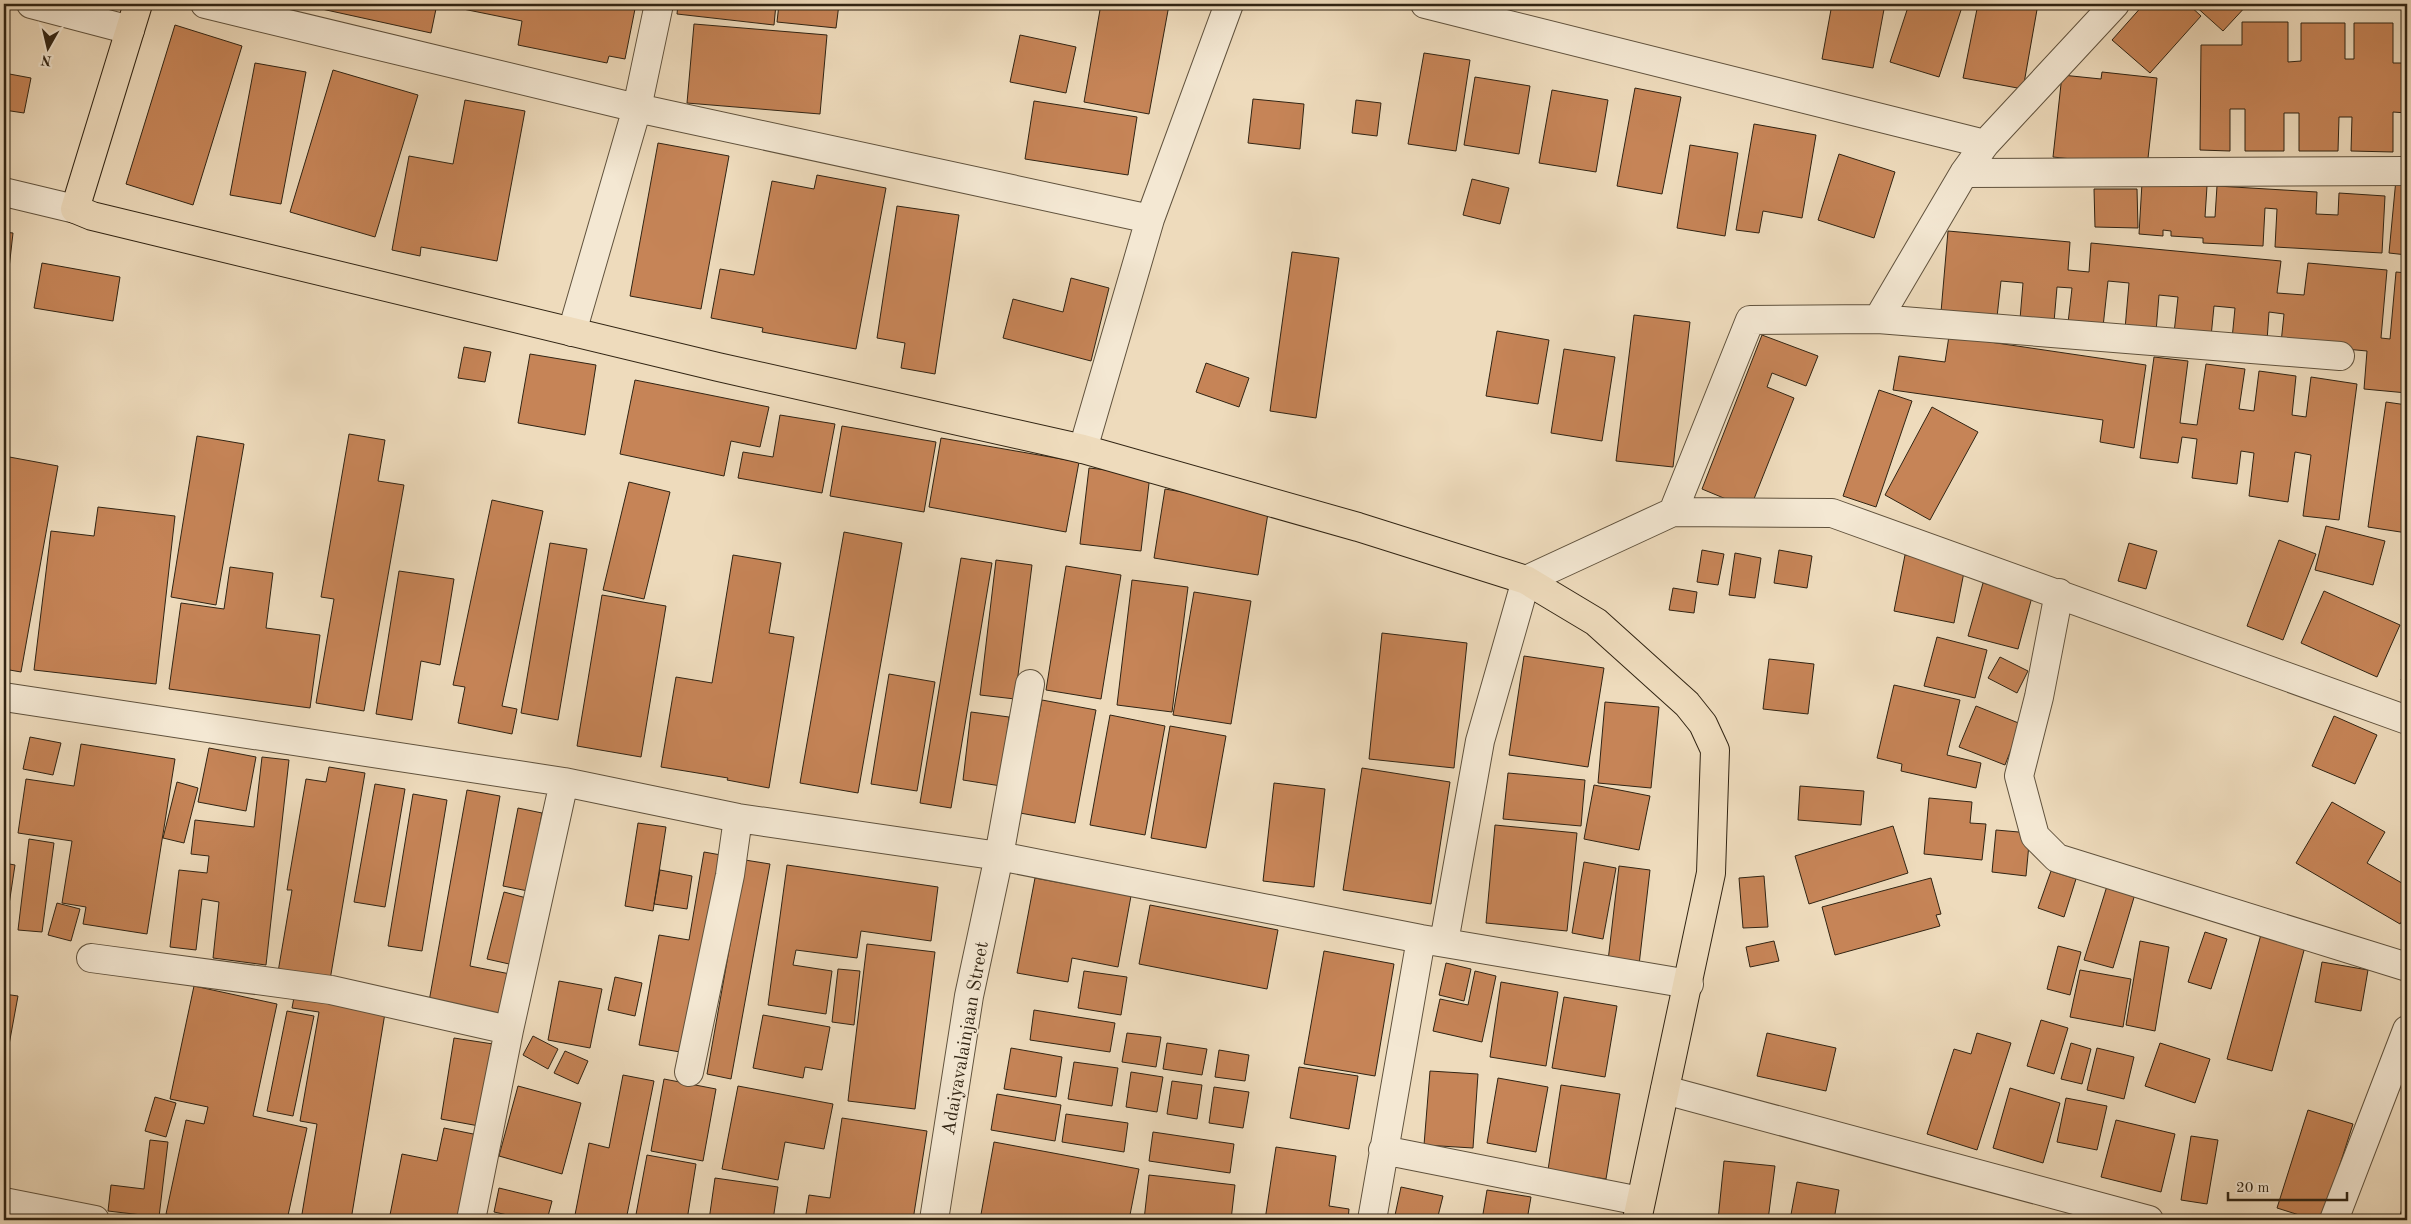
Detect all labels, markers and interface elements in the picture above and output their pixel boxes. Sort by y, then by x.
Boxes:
north arrow [22,22,72,72]
text: N [40,52,53,68]
street label: Adaiyavalainjaan Street [940,940,993,1137]
scale bar [2228,1169,2347,1201]
text: 20 m [2236,1181,2270,1196]

